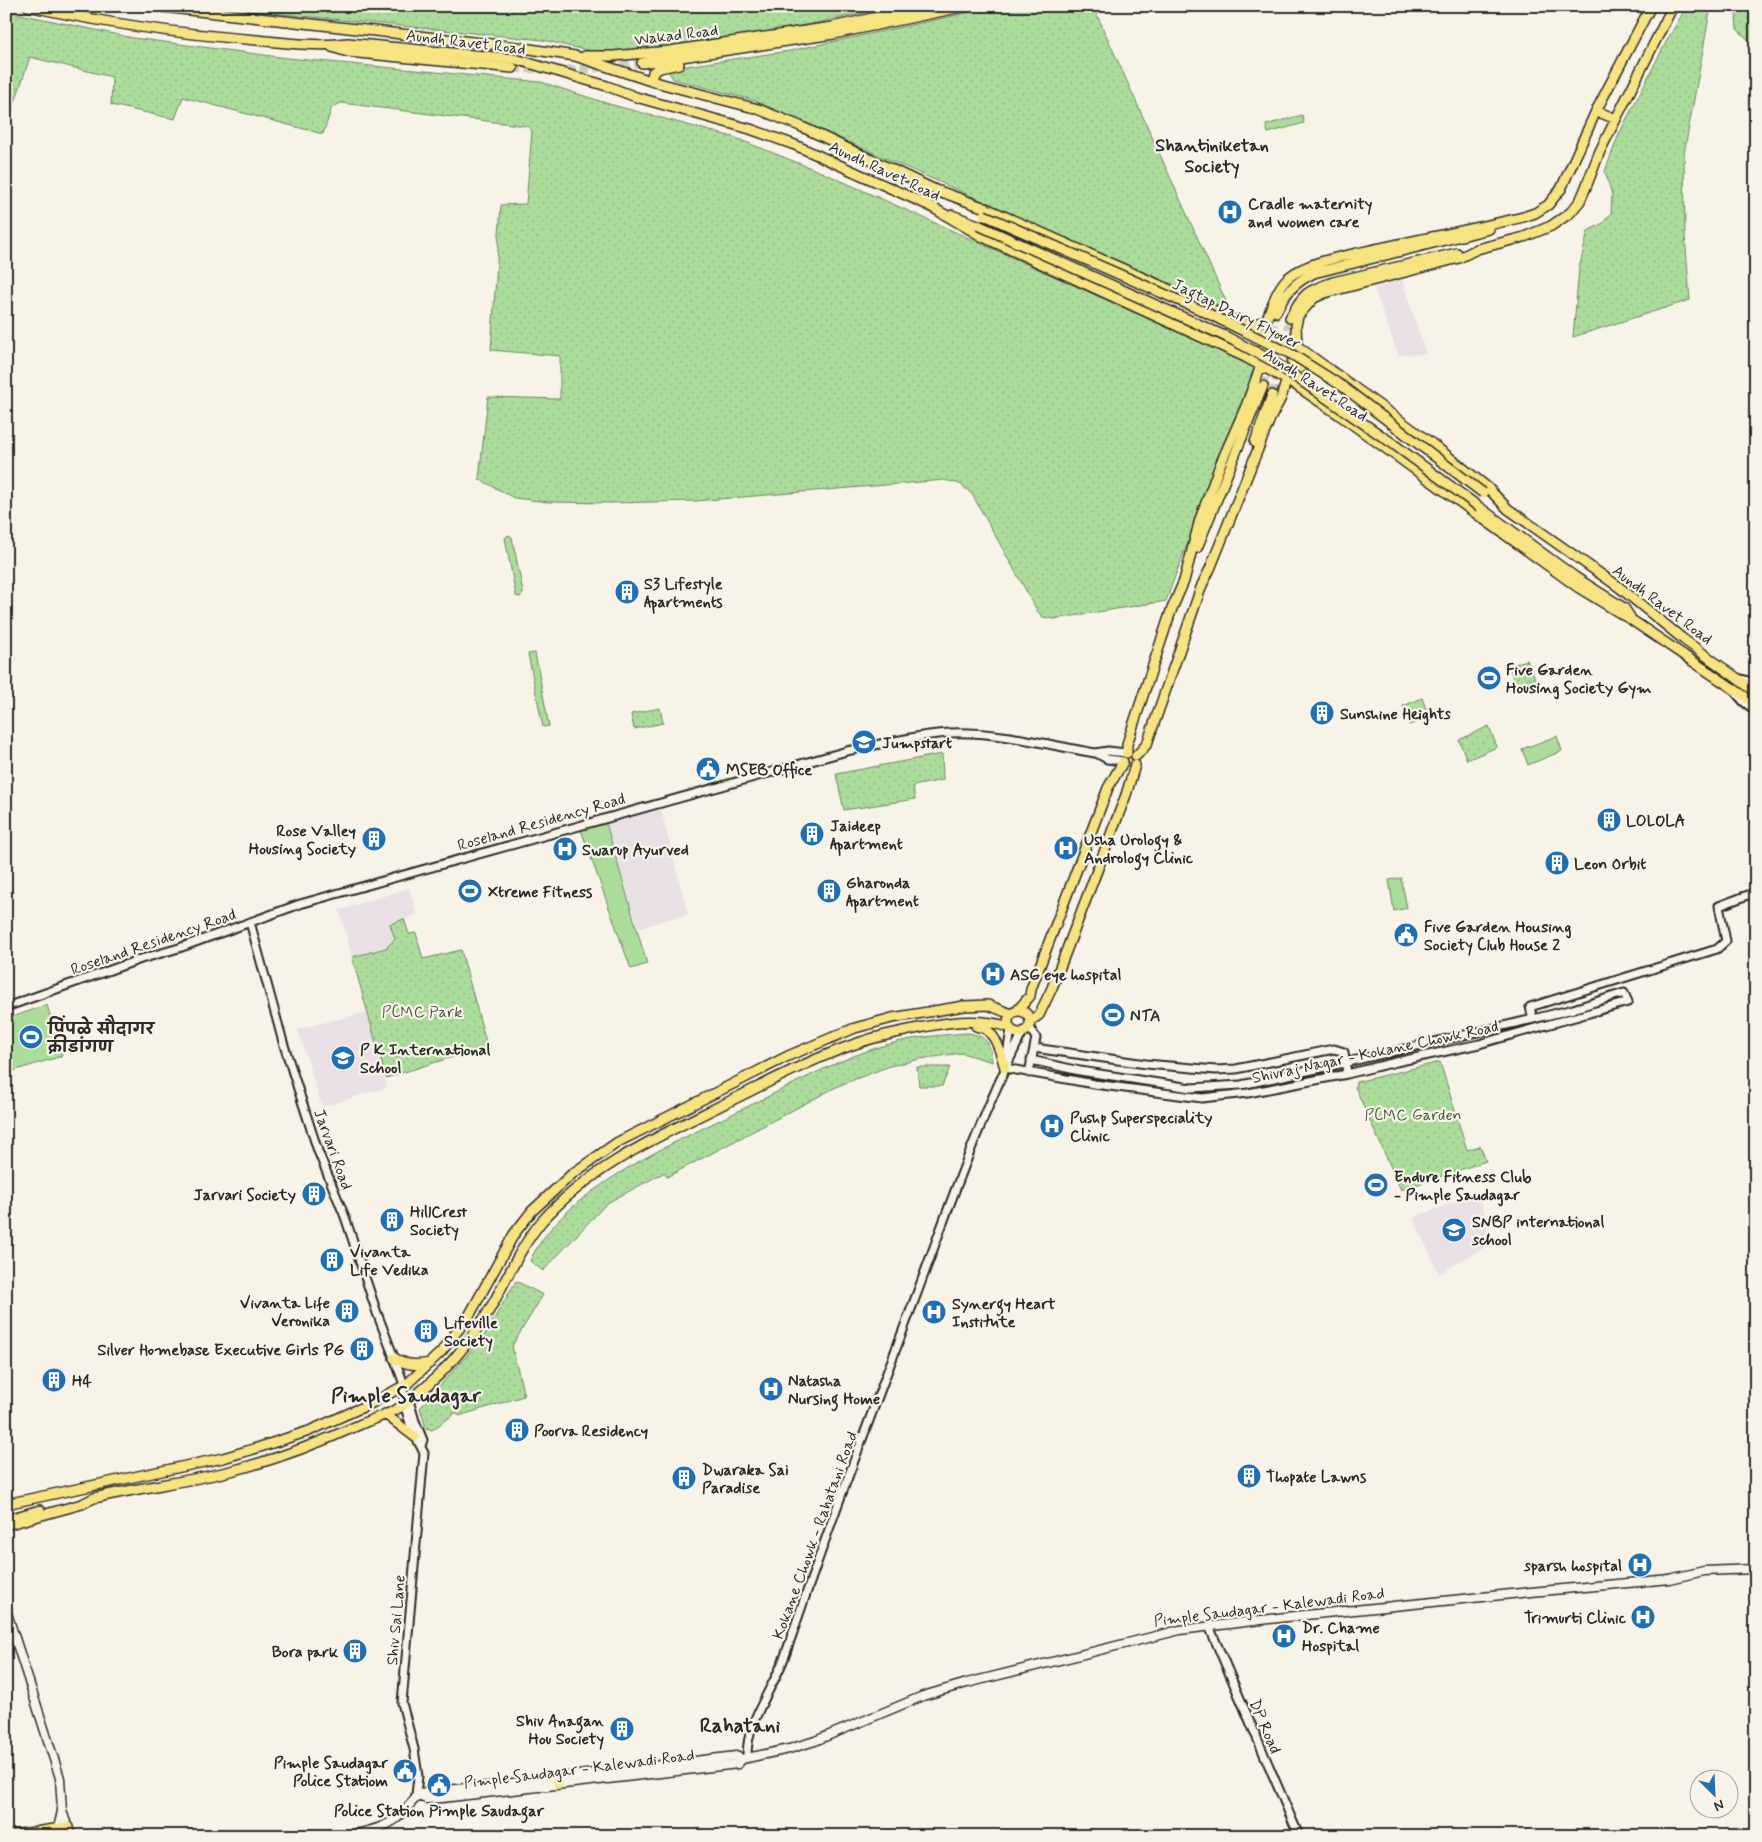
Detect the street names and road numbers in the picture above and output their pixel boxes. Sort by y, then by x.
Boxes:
street label: Wakad Road [633,20,719,51]
street label: Aundh Ravet Road [405,25,527,60]
street label: Aundh Ravet Road [825,136,943,206]
street label: Jagtap Dairy Flyover [1168,274,1304,356]
street label: Aundh Ravet Road [1259,344,1371,427]
street label: Aundh Ravet Road [1608,561,1716,650]
street label: Roseland Residency Road [455,788,628,856]
street label: Roseland Residency Road [68,904,239,981]
street label: Shivraj Nagar - Kokane Chowk Road [1250,1016,1500,1089]
street label: Jarvari Road [308,1106,357,1193]
street label: Kokane Chowk - Rahatani Road [768,1429,863,1642]
street label: Shiv Sai Lane [382,1574,411,1666]
street label: Pimple Saudagar - Kalewadi Road [1153,1583,1386,1632]
street label: DP Road [1244,1696,1286,1757]
street label: Pimple Saudagar - Kalewadi Road [463,1745,696,1794]

